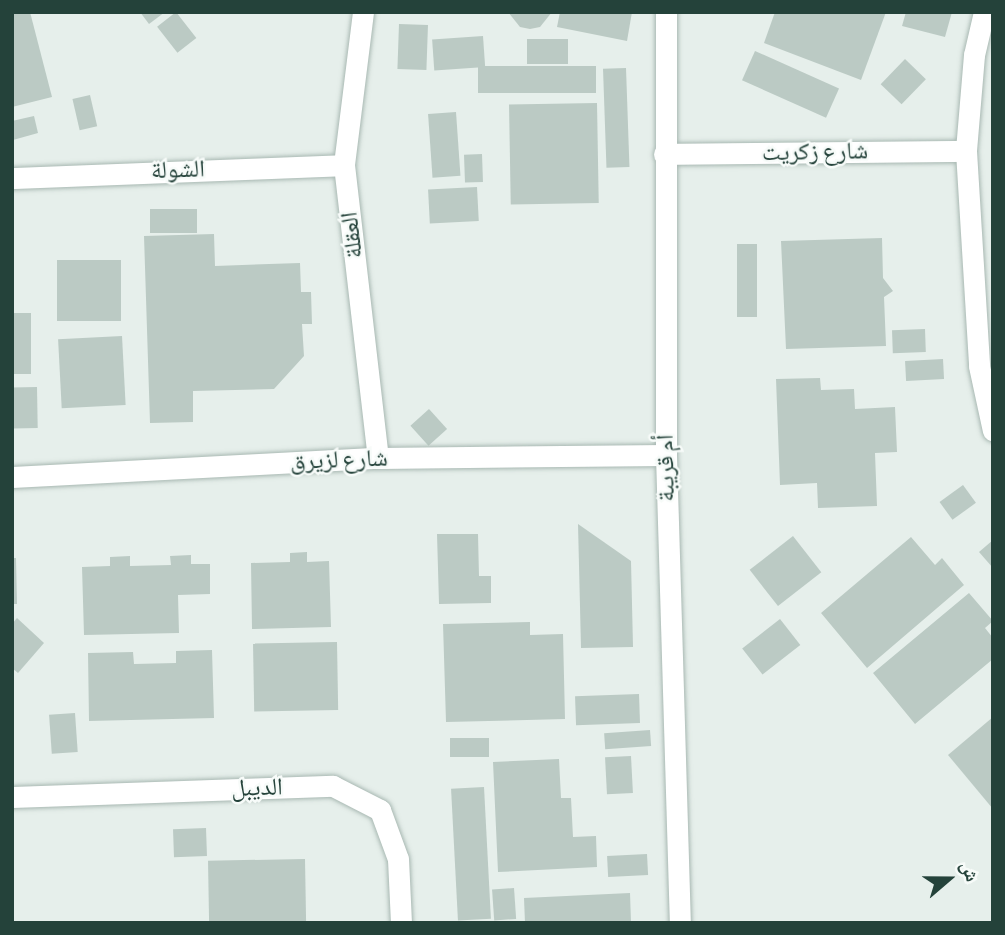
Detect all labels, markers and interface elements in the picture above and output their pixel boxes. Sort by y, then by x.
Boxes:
street label: شارع زكريت [762,138,868,168]
street label: الشولة [151,156,205,186]
street label: العقلة [336,210,370,260]
street label: أم قريبة [652,434,682,502]
street label: شارع لزيرق [290,445,388,477]
street label: الديبل [231,774,283,804]
north arrow [914,844,984,914]
text: ش [957,859,982,884]

